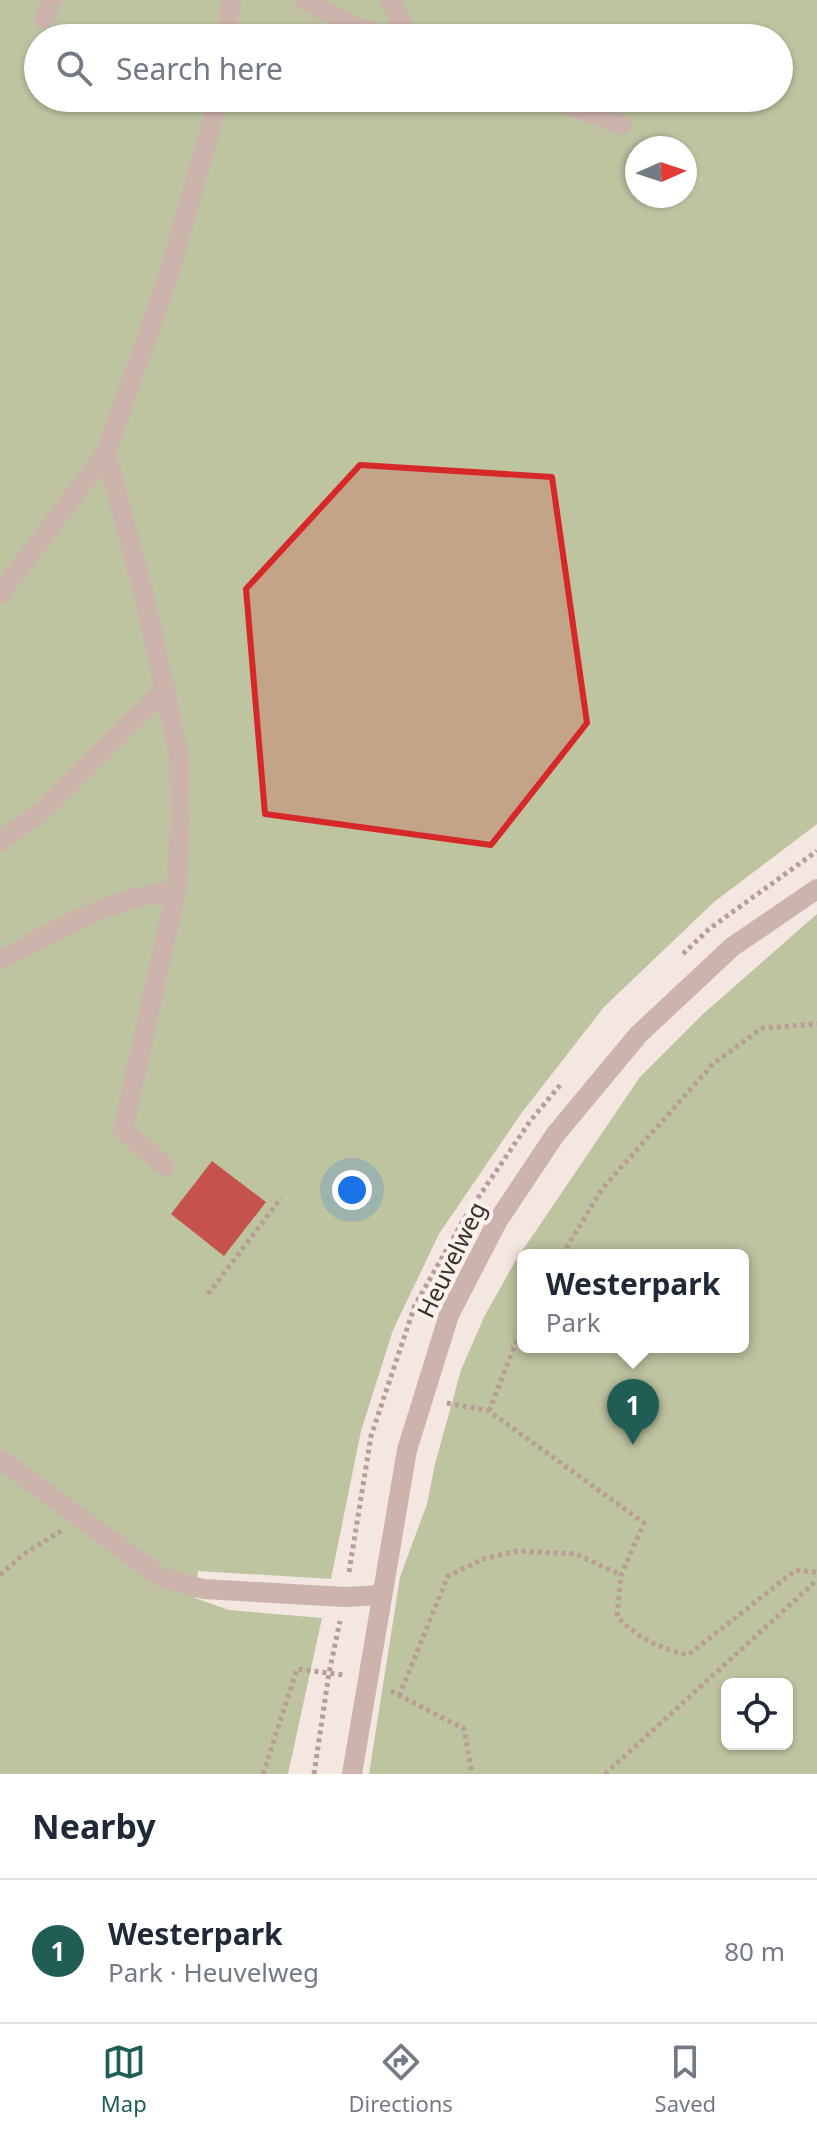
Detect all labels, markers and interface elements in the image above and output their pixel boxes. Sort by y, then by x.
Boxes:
search box [24,24,793,112]
icon: search [52,46,96,90]
text: Search here [116,48,283,89]
north arrow [625,136,697,208]
your location [332,1170,372,1210]
street label: Heuvelweg [408,1196,493,1323]
popup [517,1249,749,1353]
text: Westerpark [546,1263,720,1304]
text: Park [546,1304,601,1340]
pin: 1 [607,1379,659,1445]
map controls [721,1678,793,1750]
button: locate [721,1678,793,1750]
text: Nearby [32,1803,156,1849]
text: Westerpark [108,1913,283,1954]
text: 1 [51,1933,65,1969]
text: 80 m [724,1933,785,1969]
text: Park · Heuvelweg [108,1954,319,1990]
tab: Map [101,2040,147,2118]
tab: Directions [348,2040,453,2118]
tab: Saved [655,2040,716,2118]

